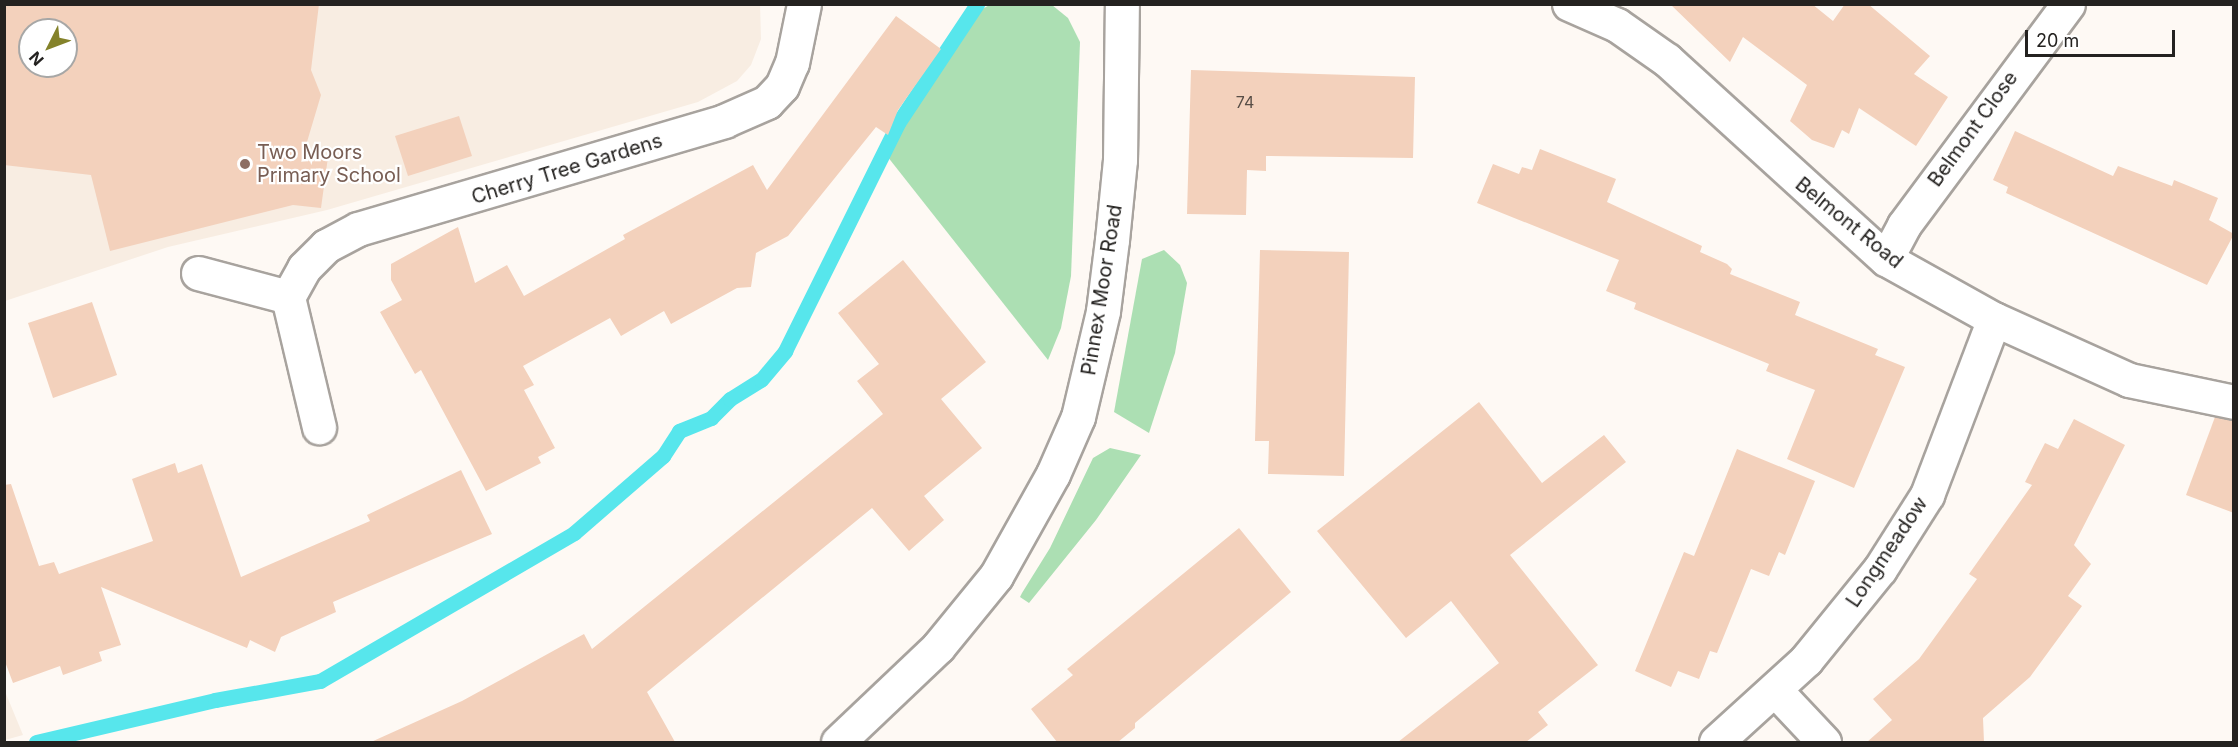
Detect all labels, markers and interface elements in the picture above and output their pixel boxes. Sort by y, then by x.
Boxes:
north arrow [18,18,78,78]
scale bar [2028,18,2178,56]
text: 20 m [2036,30,2079,51]
text: N [25,47,48,70]
street label: Belmont Close [1923,67,2023,191]
house number: 74 [1236,92,1254,112]
street label: Cherry Tree Gardens [469,129,665,209]
place label: Two Moors Primary School [257,140,401,187]
marker: Two Moors Primary School [238,157,252,171]
street label: Belmont Road [1790,172,1908,274]
street label: Pinnex Moor Road [1077,203,1127,377]
street label: Longmeadow [1841,492,1933,612]

